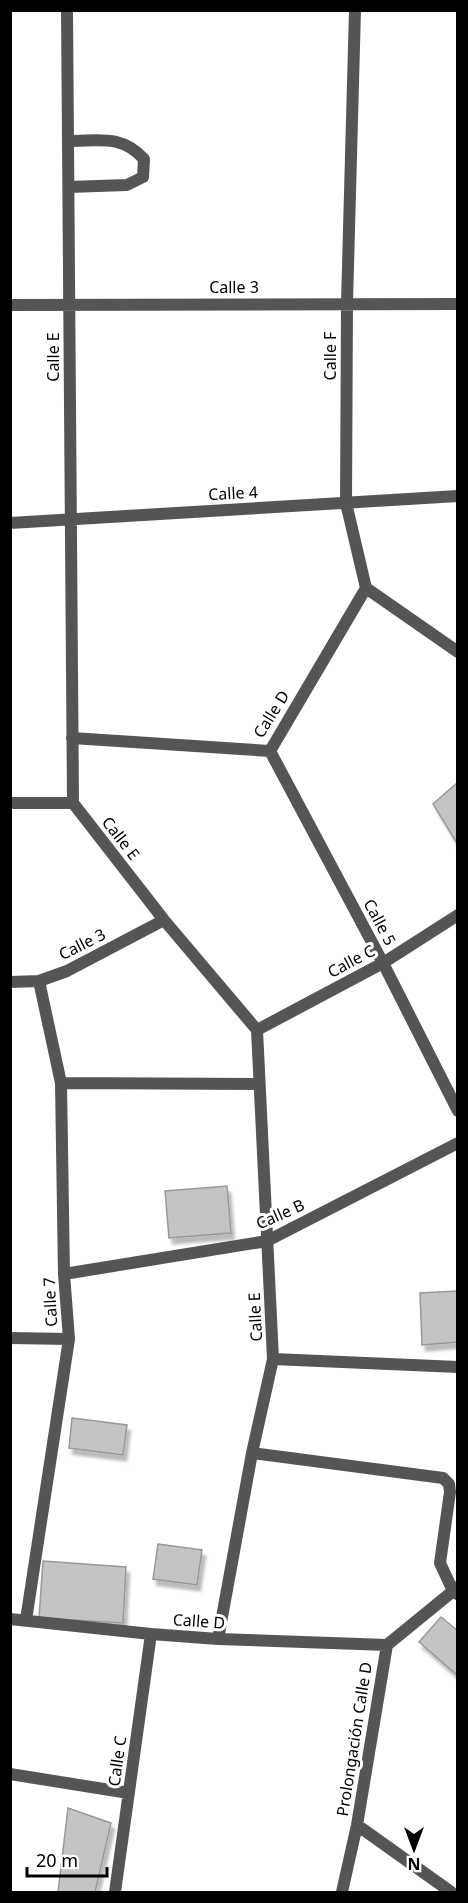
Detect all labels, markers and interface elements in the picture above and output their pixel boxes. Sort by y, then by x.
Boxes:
street label: Calle 3 [209,276,259,298]
street label: Calle E [42,332,64,382]
street label: Calle F [319,332,341,380]
street label: Calle 4 [208,481,258,505]
street label: Calle D [248,686,294,742]
street label: Calle E [97,812,145,864]
street label: Calle 5 [359,895,401,949]
street label: Calle 3 [55,923,109,965]
street label: Calle C [323,939,379,983]
street label: Calle B [252,1194,308,1234]
street label: Calle 7 [38,1277,62,1327]
street label: Calle E [243,1292,267,1342]
street label: Calle D [172,1608,226,1634]
street label: Prolongación Calle D [331,1660,377,1818]
street label: Calle C [103,1734,131,1788]
north arrow [384,1819,444,1879]
scale bar [27,1840,106,1878]
text: 20 m [36,1848,78,1872]
text: N [407,1853,421,1875]

